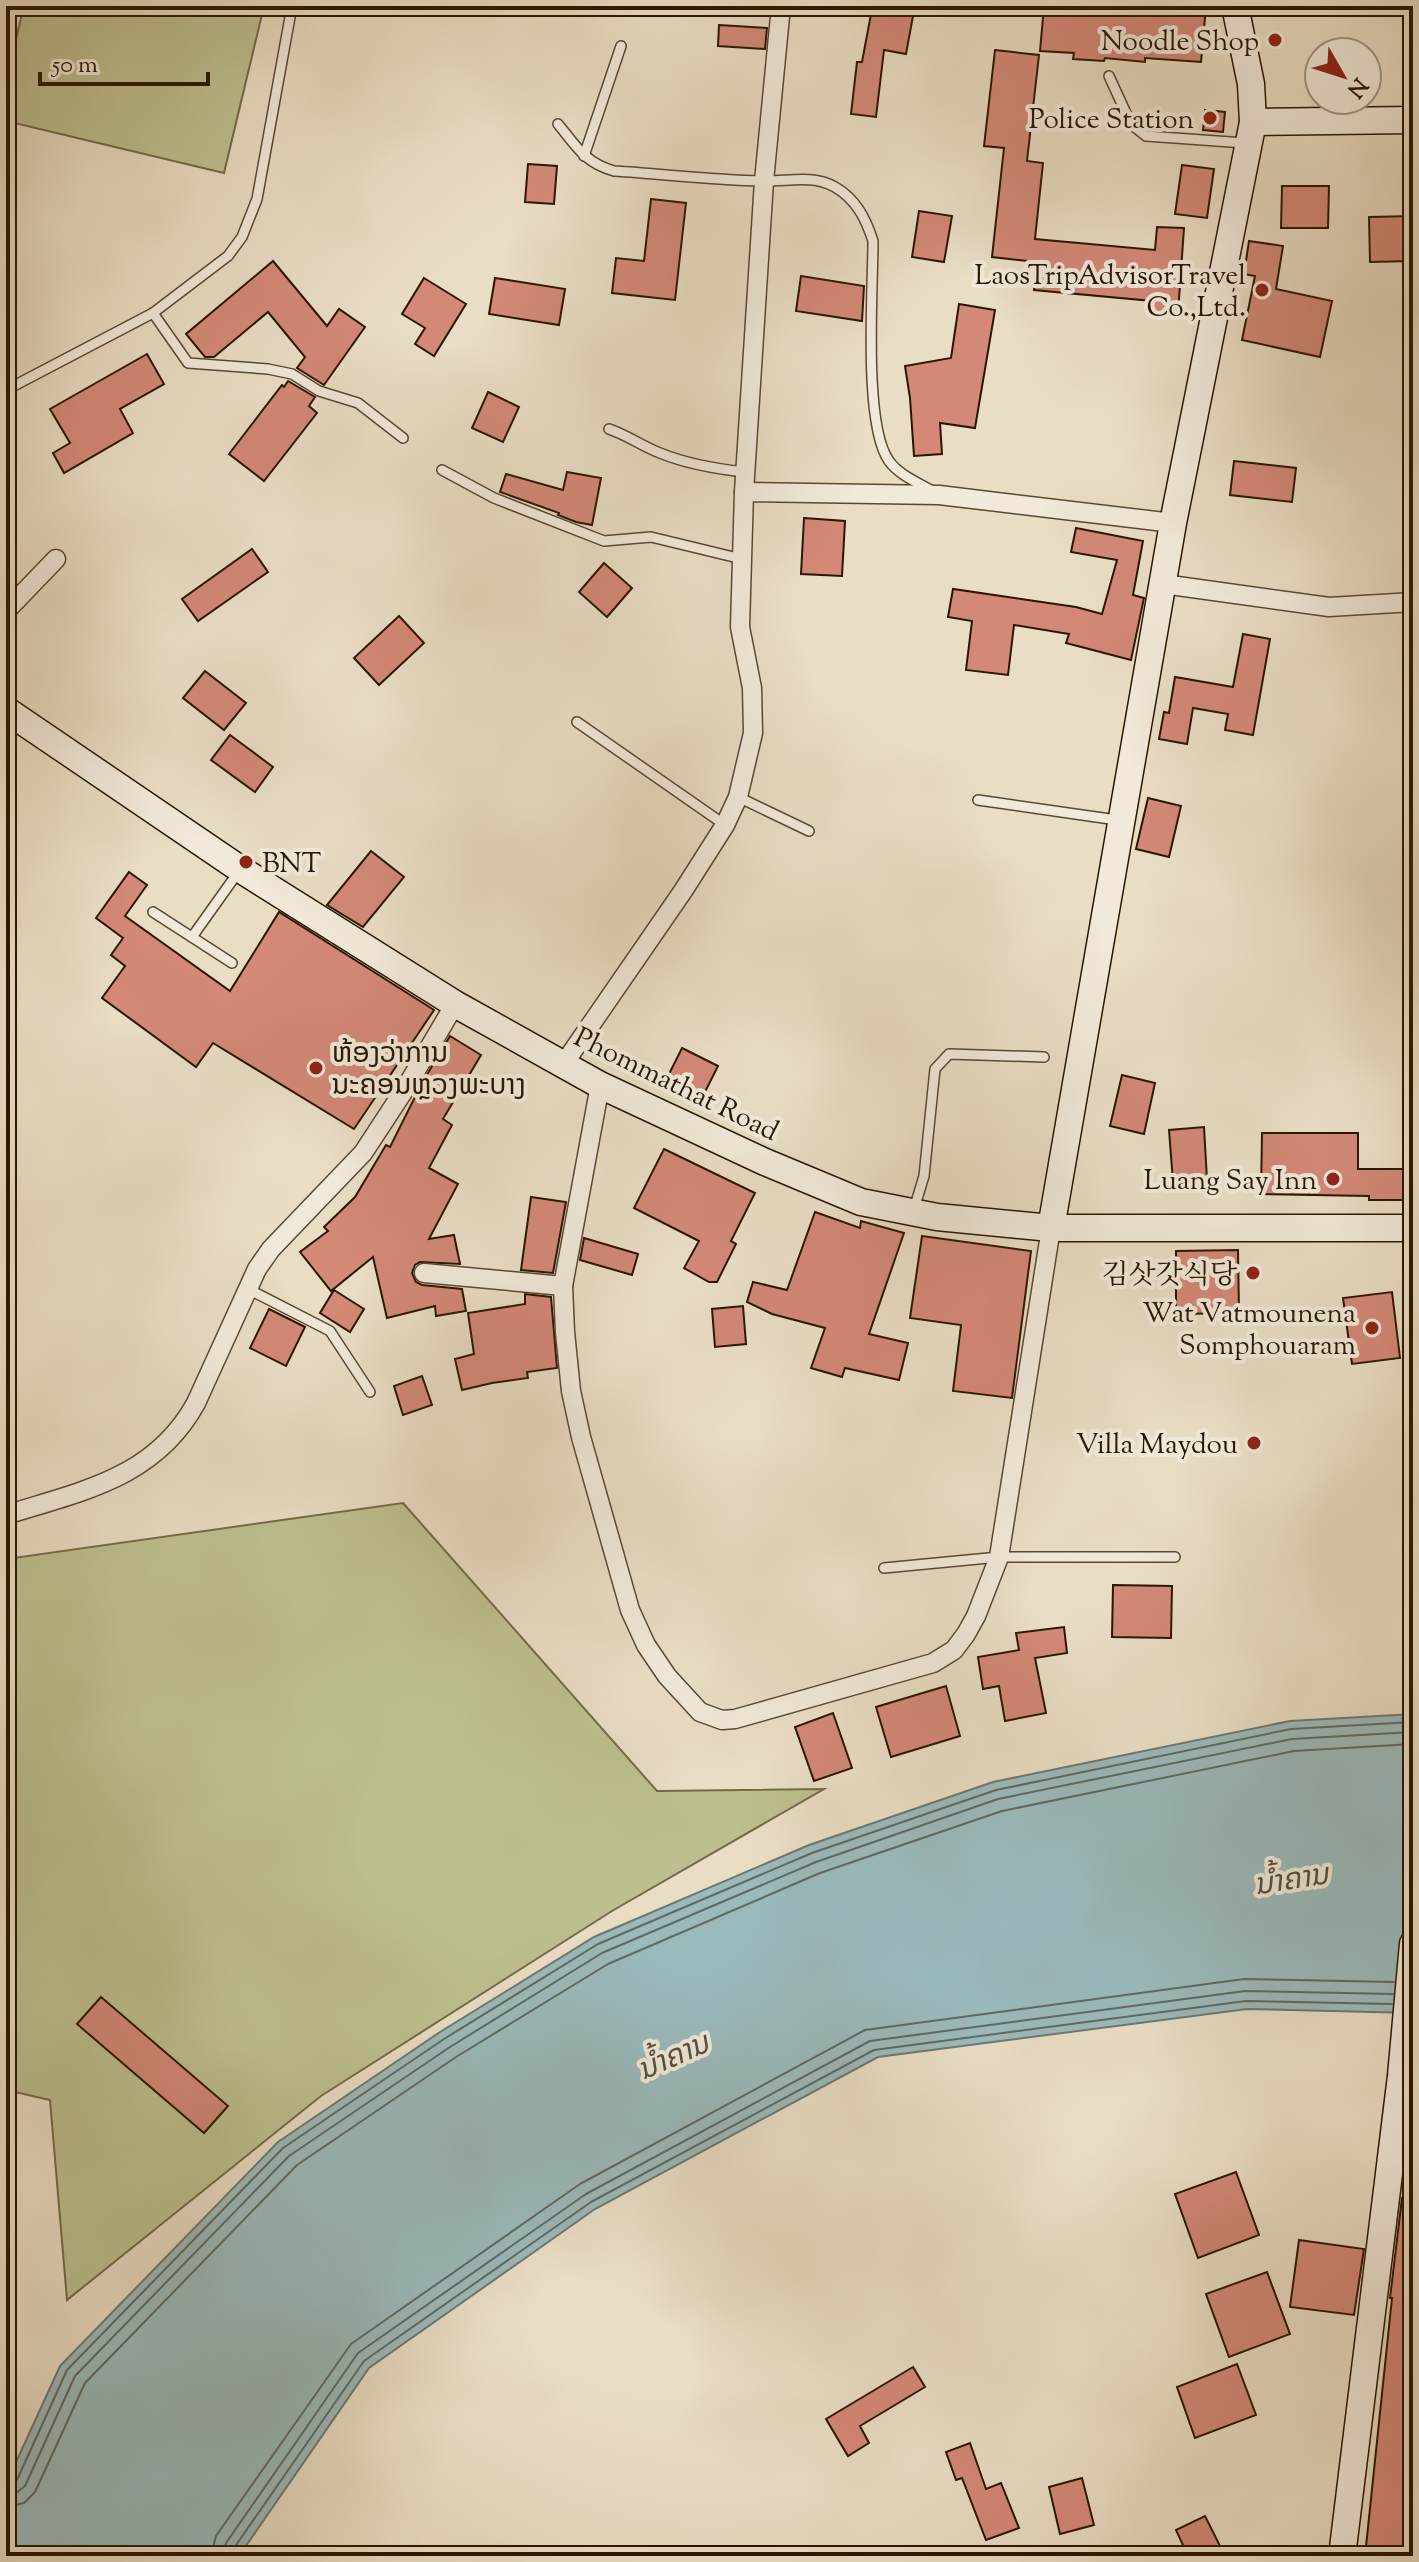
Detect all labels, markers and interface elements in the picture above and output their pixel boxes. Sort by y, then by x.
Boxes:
place label: Noodle Shop [1101,23,1259,63]
marker: Noodle Shop [1266,31,1284,49]
scale bar [40,36,208,86]
north arrow [1303,36,1383,116]
text: 50 m [50,49,98,83]
text: N [1338,70,1374,104]
place label: Police Station [1029,101,1194,141]
marker: Police Station [1201,109,1219,127]
place label: LaosTripAdvisorTravel Co.,Ltd. [974,257,1246,329]
marker: LaosTripAdvisorTravel Co.,Ltd. [1253,281,1271,299]
place label: BNT [262,845,322,885]
marker: BNT [237,853,255,871]
street label: Phommathat Road [567,1019,785,1153]
place label: ຫ້ອງວ່າການ ນະຄອນຫຼວງພະບາງ [332,1035,526,1107]
marker: ຫ້ອງວ່າການ ນະຄອນຫຼວງພະບາງ [307,1059,325,1077]
place label: Luang Say Inn [1144,1162,1317,1202]
marker: Luang Say Inn [1324,1170,1342,1188]
place label: 김삿갓식당 [1102,1256,1237,1296]
marker: 김삿갓식당 [1244,1264,1262,1282]
place label: Wat Vatmounena Somphouaram [1142,1295,1356,1367]
marker: Wat Vatmounena Somphouaram [1363,1319,1381,1337]
place label: Villa Maydou [1076,1426,1238,1466]
marker: Villa Maydou [1245,1434,1263,1452]
water label: ນ້ຳຄານ [1251,1850,1334,1909]
water label: ນ້ຳຄານ [630,2019,719,2093]

